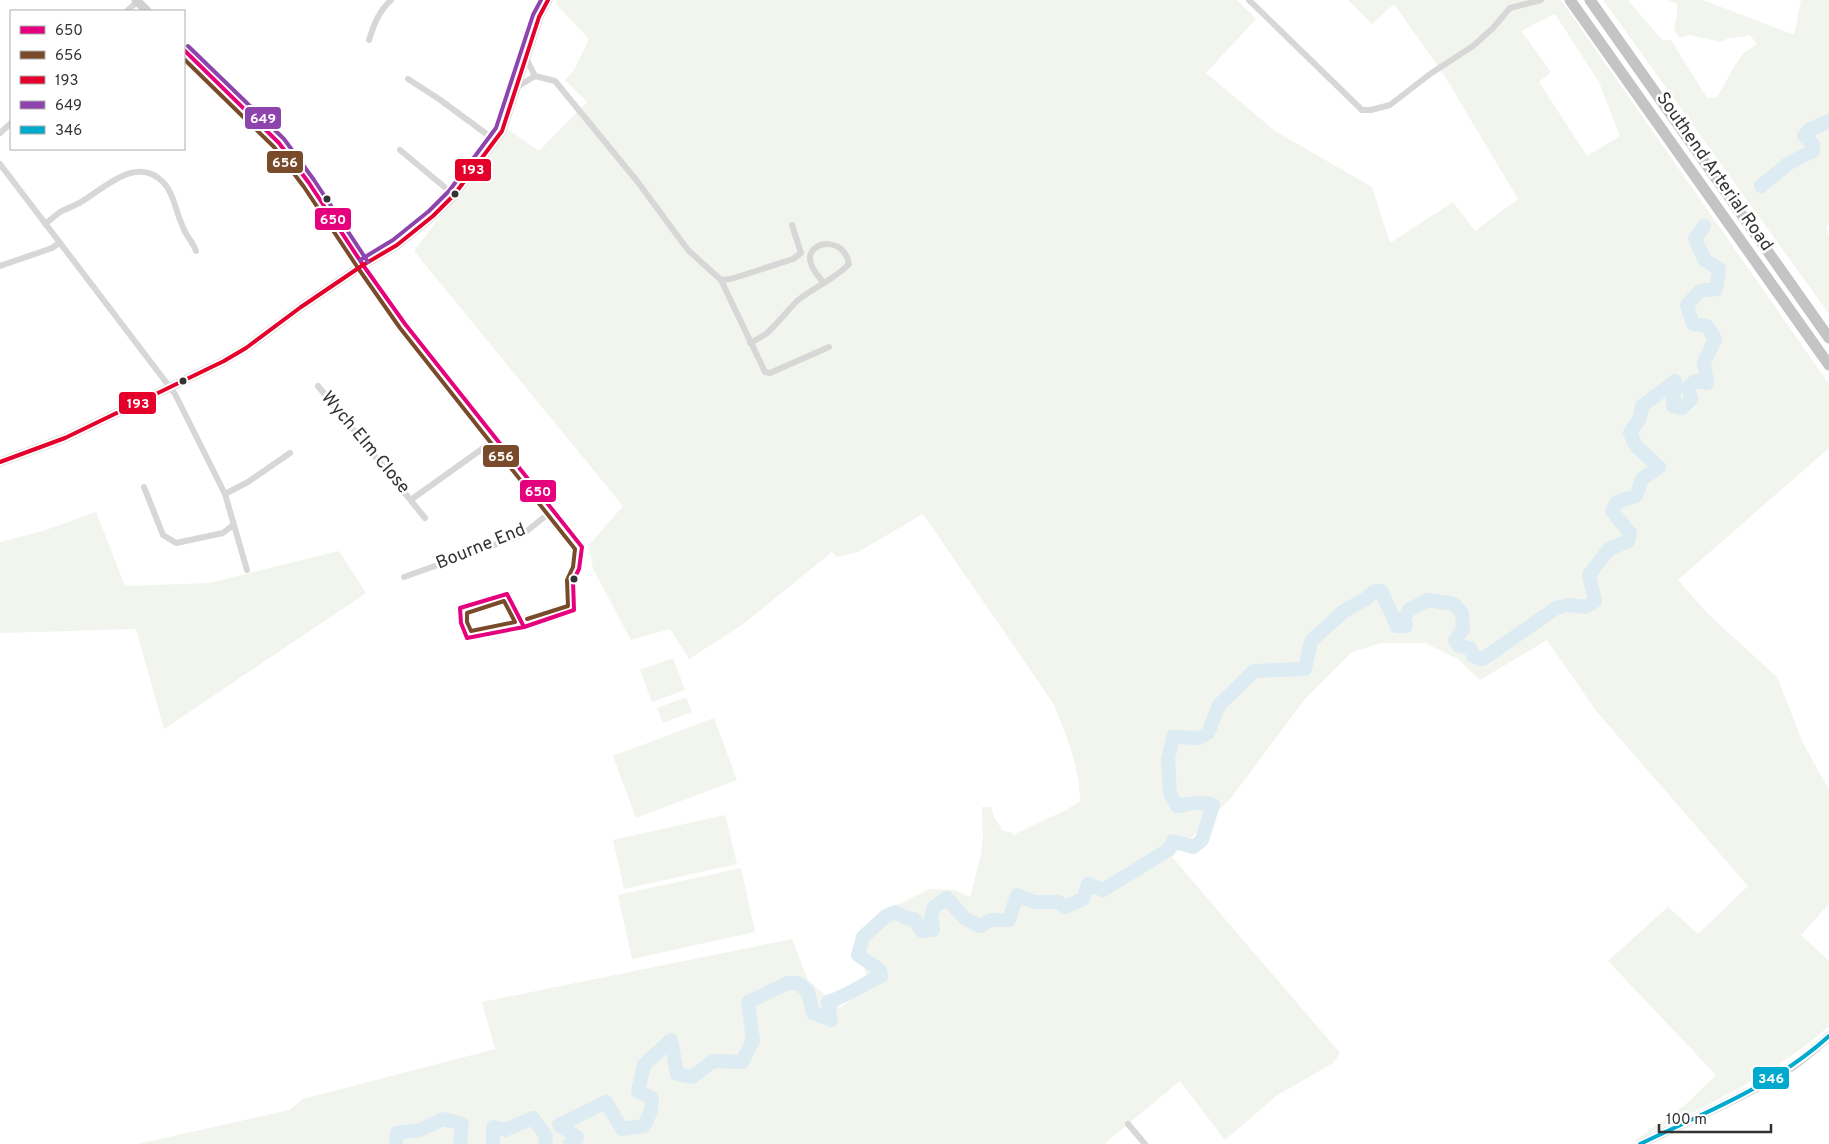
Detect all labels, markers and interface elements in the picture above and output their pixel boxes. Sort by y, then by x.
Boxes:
legend [10,10,185,150]
text: 650 [55,22,83,41]
text: 656 [55,47,82,66]
text: 193 [55,72,79,91]
street label: Southend Arterial Road [1650,88,1778,256]
text: 649 [55,97,82,116]
line badge: 649 [244,106,282,130]
text: 649 [250,111,276,128]
text: 346 [55,122,82,141]
line badge: 656 [266,150,304,174]
text: 656 [272,155,298,172]
line badge: 193 [454,158,492,182]
text: 193 [462,162,484,179]
unlabelled marker [450,189,460,199]
unlabelled marker [322,194,332,204]
line badge: 650 [314,207,352,231]
text: 650 [320,212,346,229]
unlabelled marker [178,376,188,386]
street label: Wych Elm Close [315,387,415,499]
line badge: 193 [118,391,157,415]
text: 193 [127,396,149,413]
line badge: 656 [482,444,520,468]
text: 656 [488,449,514,466]
line badge: 650 [519,479,557,503]
text: 650 [525,484,551,501]
street label: Bourne End [433,519,529,575]
unlabelled marker [569,574,579,584]
line badge: 346 [1752,1066,1790,1090]
text: 346 [1758,1071,1784,1088]
scale bar [1659,1102,1772,1134]
text: 100 m [1666,1111,1707,1130]

